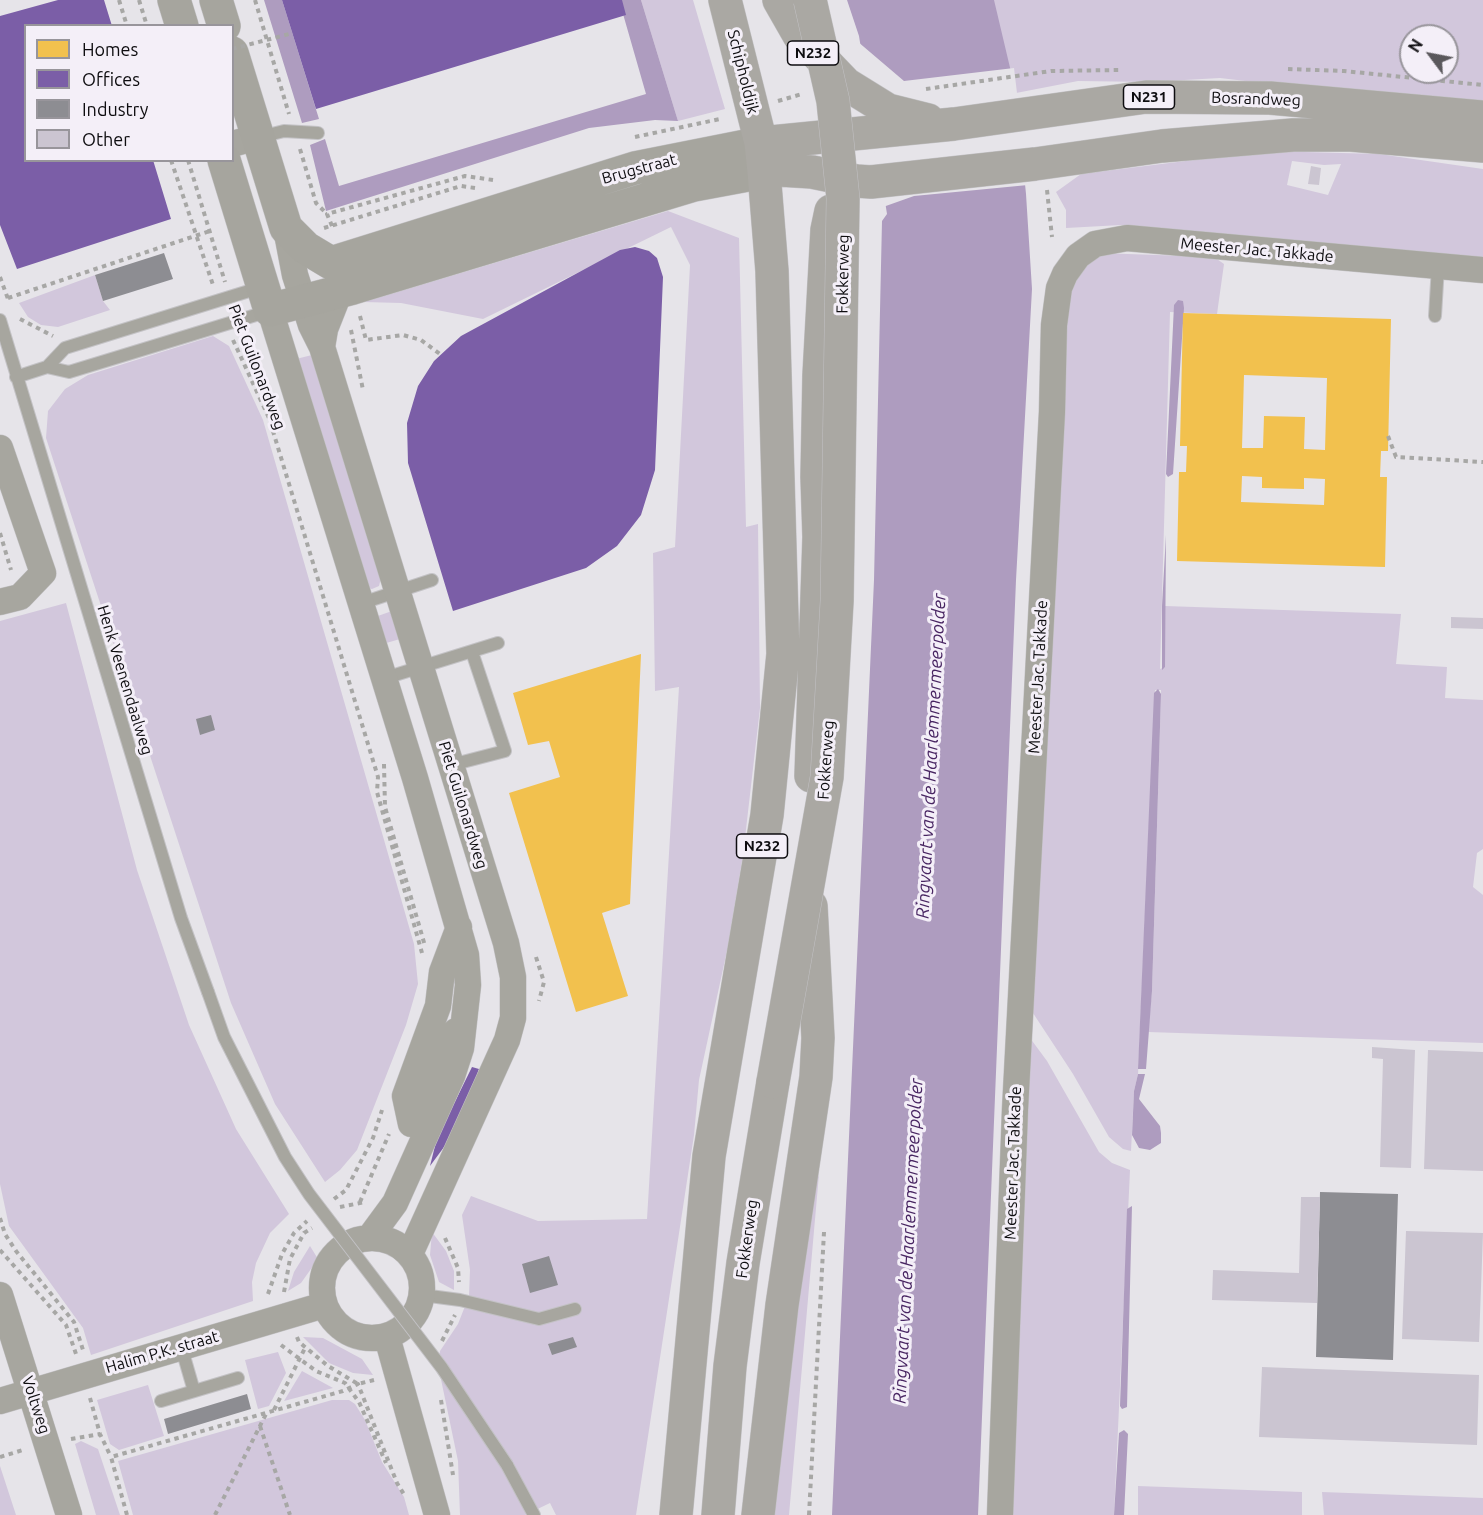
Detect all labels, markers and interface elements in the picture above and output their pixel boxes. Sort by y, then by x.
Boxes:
legend [24,24,234,162]
north arrow [1399,24,1459,84]
street label: Schipholdijk [723,28,763,116]
text: N [1405,36,1426,55]
text: Homes [82,39,138,59]
road number: N232 [788,41,838,65]
text: Offices [82,69,140,89]
road number: N231 [1124,85,1174,109]
street label: Bosrandweg [1211,88,1301,110]
text: Industry [82,99,148,119]
text: Other [82,129,130,149]
street label: Brugstraat [600,150,678,188]
street label: Fokkerweg [833,234,853,314]
street label: Meester Jac. Takkade [1180,234,1334,266]
street label: Piet Guilonardweg [224,302,290,432]
water label: Ringvaart van de Haarlemmermeerpolder [912,593,950,919]
street label: Meester Jac. Takkade [1024,600,1052,754]
street label: Henk Veenendaalweg [93,603,157,757]
street label: Fokkerweg [814,720,838,800]
street label: Piet Guilonardweg [434,739,492,871]
road number: N232 [736,834,788,858]
water label: Ringvaart van de Haarlemmermeerpolder [889,1078,927,1404]
street label: Meester Jac. Takkade [1001,1086,1025,1240]
street label: Fokkerweg [732,1198,762,1280]
street label: Halim P.K. straat [103,1327,221,1377]
street label: Voltweg [18,1374,54,1436]

